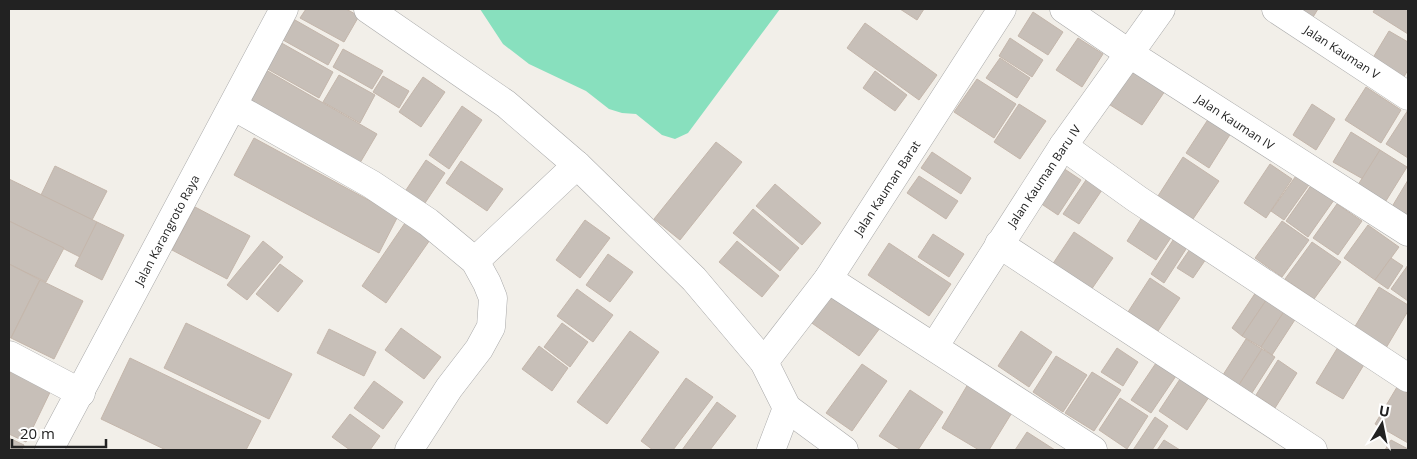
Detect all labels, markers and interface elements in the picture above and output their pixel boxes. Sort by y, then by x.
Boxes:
street label: Jalan Kauman V [1300,21,1384,83]
street label: Jalan Kauman IV [1192,90,1278,154]
street label: Jalan Kauman Baru IV [1003,121,1085,231]
street label: Jalan Kauman Barat [849,137,924,240]
street label: Jalan Karangroto Raya [130,172,203,289]
north arrow [1357,399,1407,449]
text: U [1377,400,1391,421]
scale bar [12,416,106,448]
text: 20 m [20,423,55,443]

